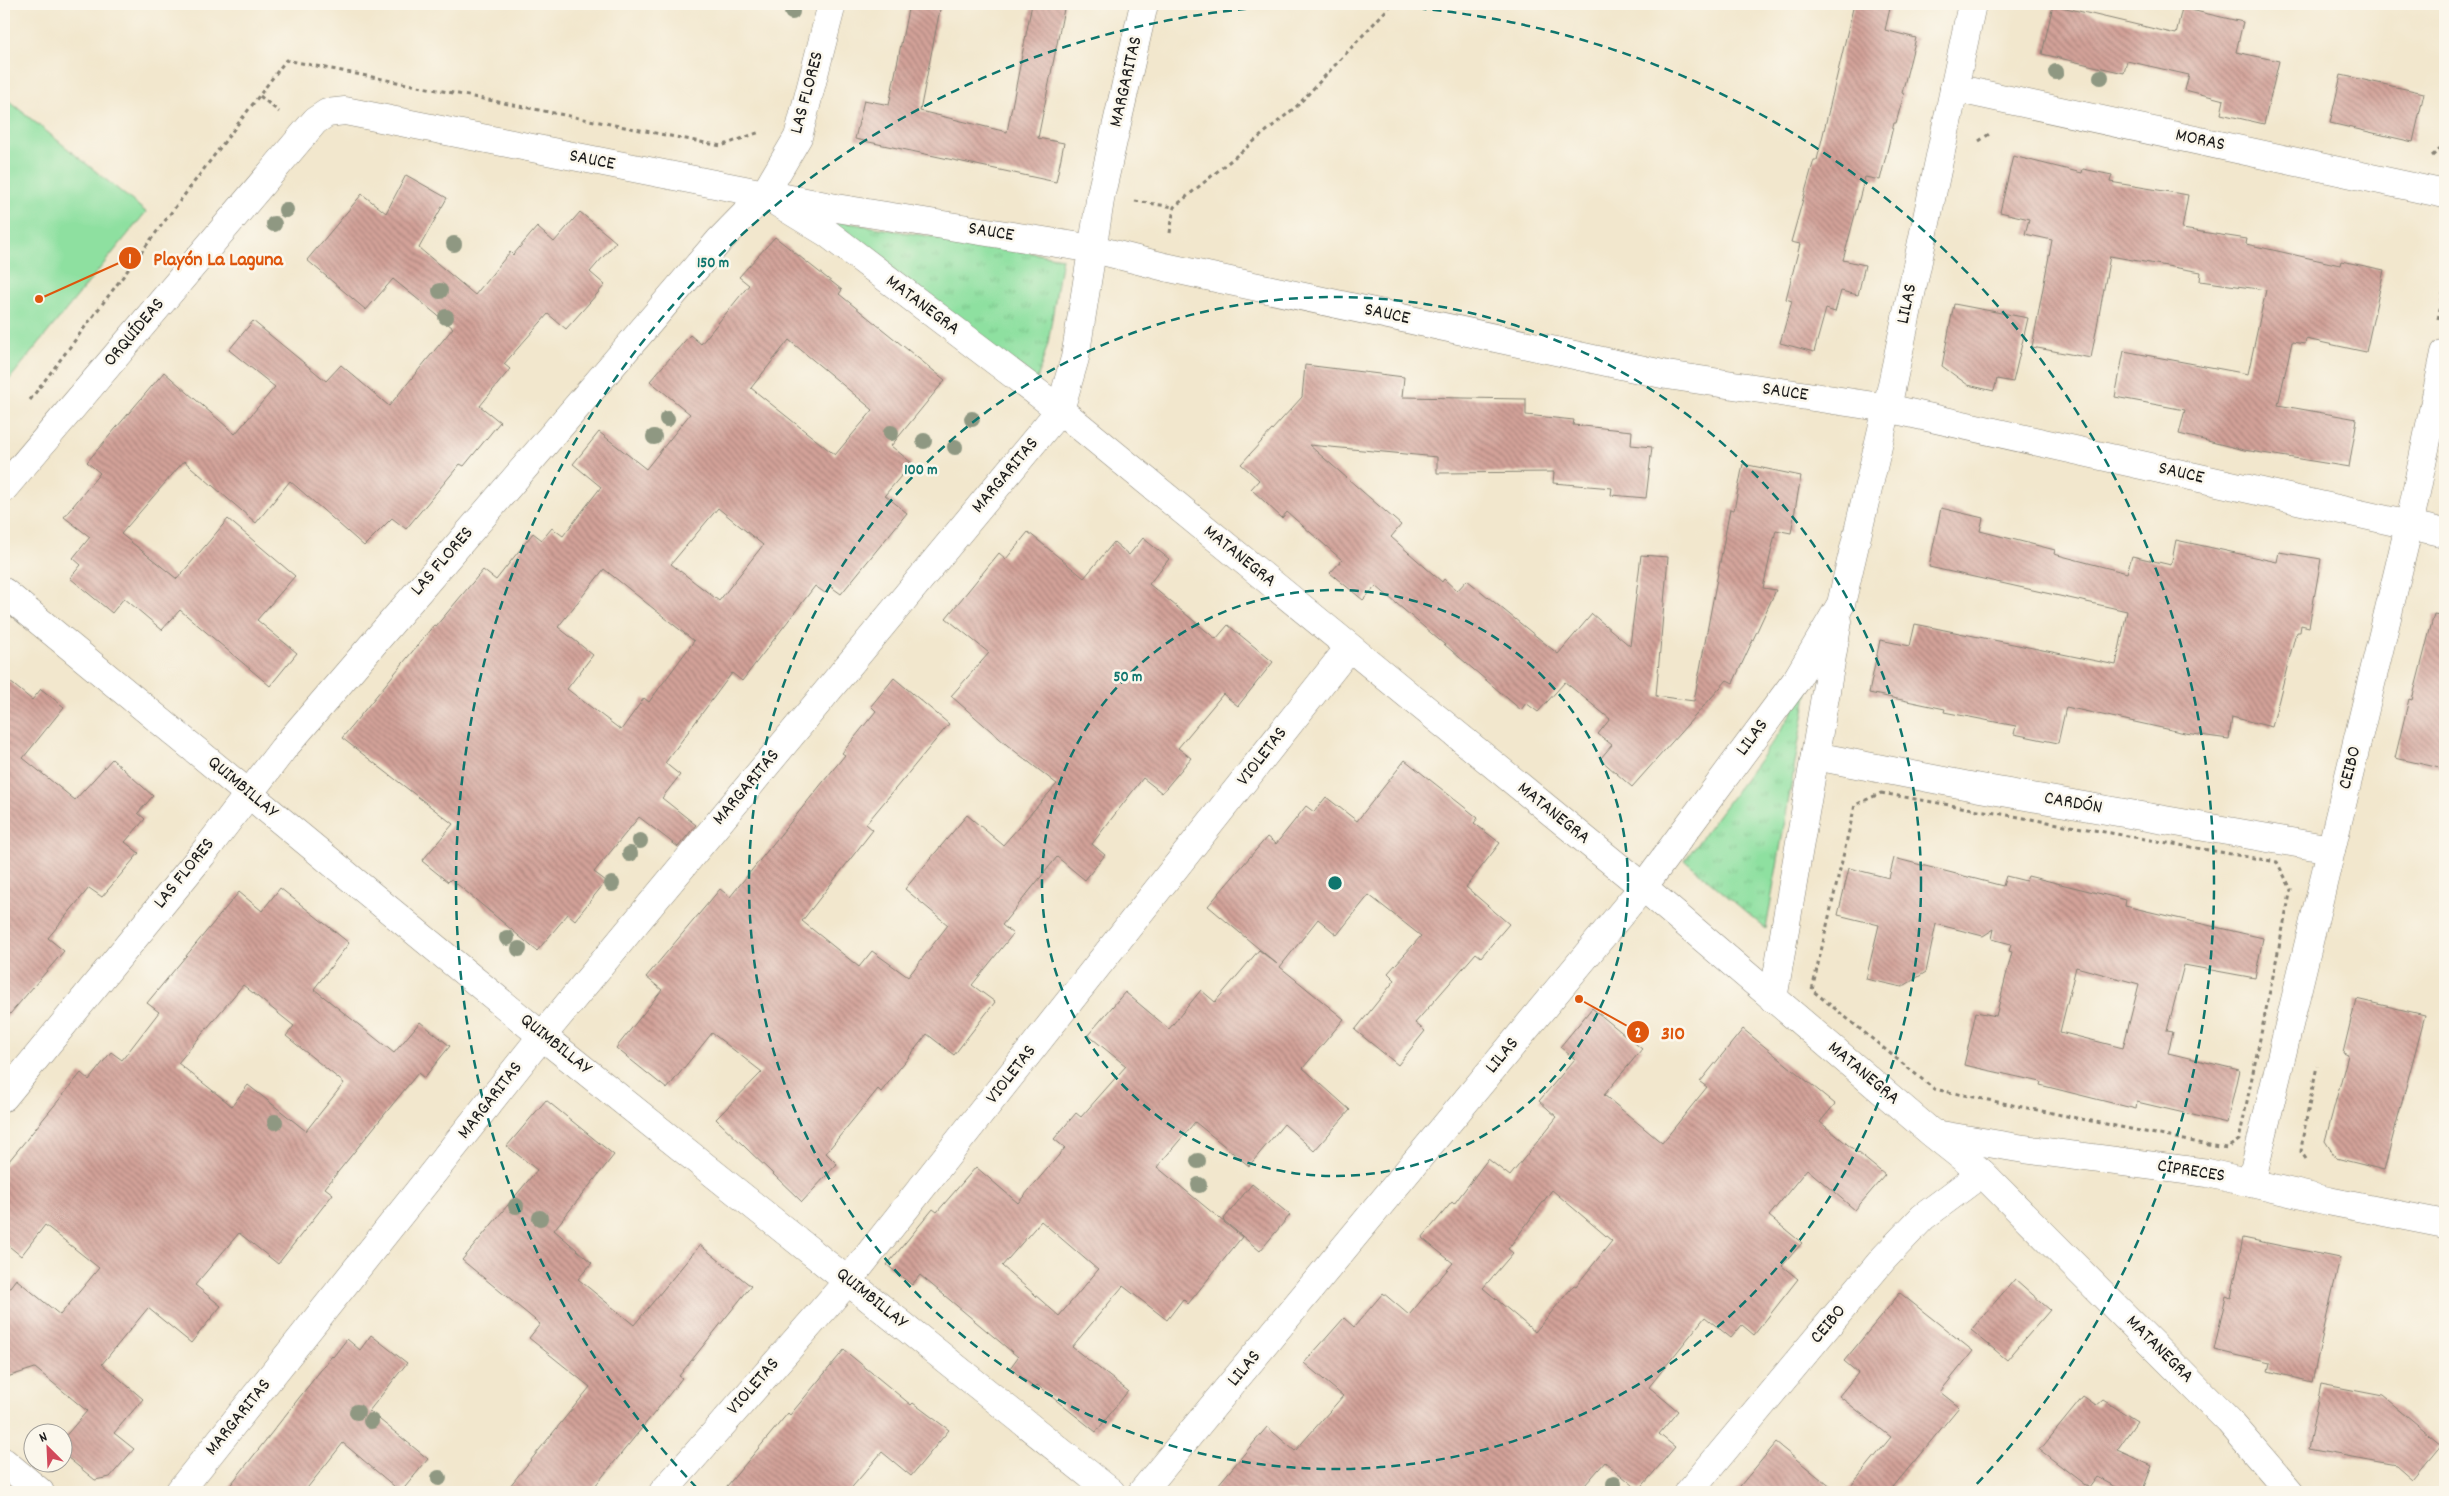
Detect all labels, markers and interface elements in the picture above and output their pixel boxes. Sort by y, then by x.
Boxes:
street label: MARGARITAS [1103,34,1151,130]
street label: LAS FLORES [784,49,832,137]
street label: MORAS [2173,123,2227,159]
street label: SAUCE [567,143,617,179]
street label: SAUCE [966,216,1016,250]
callout: Playón La Laguna [118,241,293,276]
text: Playón La Laguna [153,247,283,275]
text: 1 [128,249,132,271]
text: 150 m [697,253,729,275]
street label: MATANEGRA [879,269,965,343]
street label: LILAS [1891,282,1925,326]
street label: ORQUÍDEAS [98,293,172,373]
street label: SAUCE [1362,297,1413,333]
street label: SAUCE [1760,376,1810,410]
street label: MARGARITAS [966,432,1046,520]
street label: SAUCE [2156,456,2207,492]
text: 100 m [904,460,938,482]
street label: MATANEGRA [1197,519,1281,595]
street label: LAS FLORES [405,521,481,603]
text: 50 m [1114,667,1142,689]
street label: LILAS [1730,714,1776,762]
street label: VIOLETAS [1231,722,1295,792]
street label: CEIBO [2333,743,2369,793]
street label: MARGARITAS [707,744,787,832]
street label: QUIMBILLAY [201,750,284,826]
street label: MATANEGRA [1511,776,1595,852]
street label: CARDÓN [2042,786,2104,822]
street label: LAS FLORES [148,833,222,915]
centre of rings [1326,874,1344,892]
street label: QUIMBILLAY [513,1008,597,1083]
callout: 310 [1626,1015,1695,1050]
text: 310 [1661,1021,1685,1049]
text: 2 [1635,1023,1641,1045]
street label: LILAS [1480,1032,1526,1080]
street label: MATANEGRA [1821,1036,1905,1112]
street label: VIOLETAS [980,1040,1044,1110]
street label: MARGARITAS [452,1056,530,1146]
street label: CIPRECES [2155,1153,2227,1191]
street label: QUIMBILLAY [829,1262,913,1337]
street label: CEIBO [1805,1300,1853,1350]
street label: MATANEGRA [2119,1310,2199,1390]
street label: LILAS [1222,1345,1268,1393]
street label: VIOLETAS [721,1352,787,1422]
street label: MARGARITAS [199,1374,279,1462]
north arrow [22,1424,72,1474]
text: N [36,1427,51,1448]

